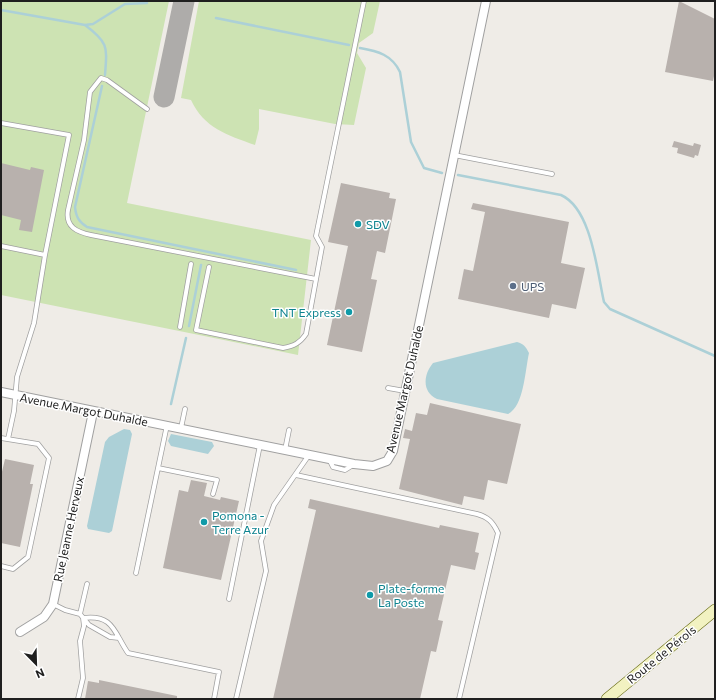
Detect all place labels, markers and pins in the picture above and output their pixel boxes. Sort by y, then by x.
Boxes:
place label: SDV [366,217,390,231]
marker: SDV [353,219,363,229]
place label: UPS [521,279,544,293]
marker: UPS [508,281,518,291]
place label: TNT Express [272,305,341,319]
marker: TNT Express [344,307,354,317]
place label: Pomona - Terre Azur [212,508,269,536]
marker: Pomona - Terre Azur [199,517,209,527]
place label: Plate-forme La Poste [378,581,444,609]
marker: Plate-forme La Poste [365,590,375,600]

